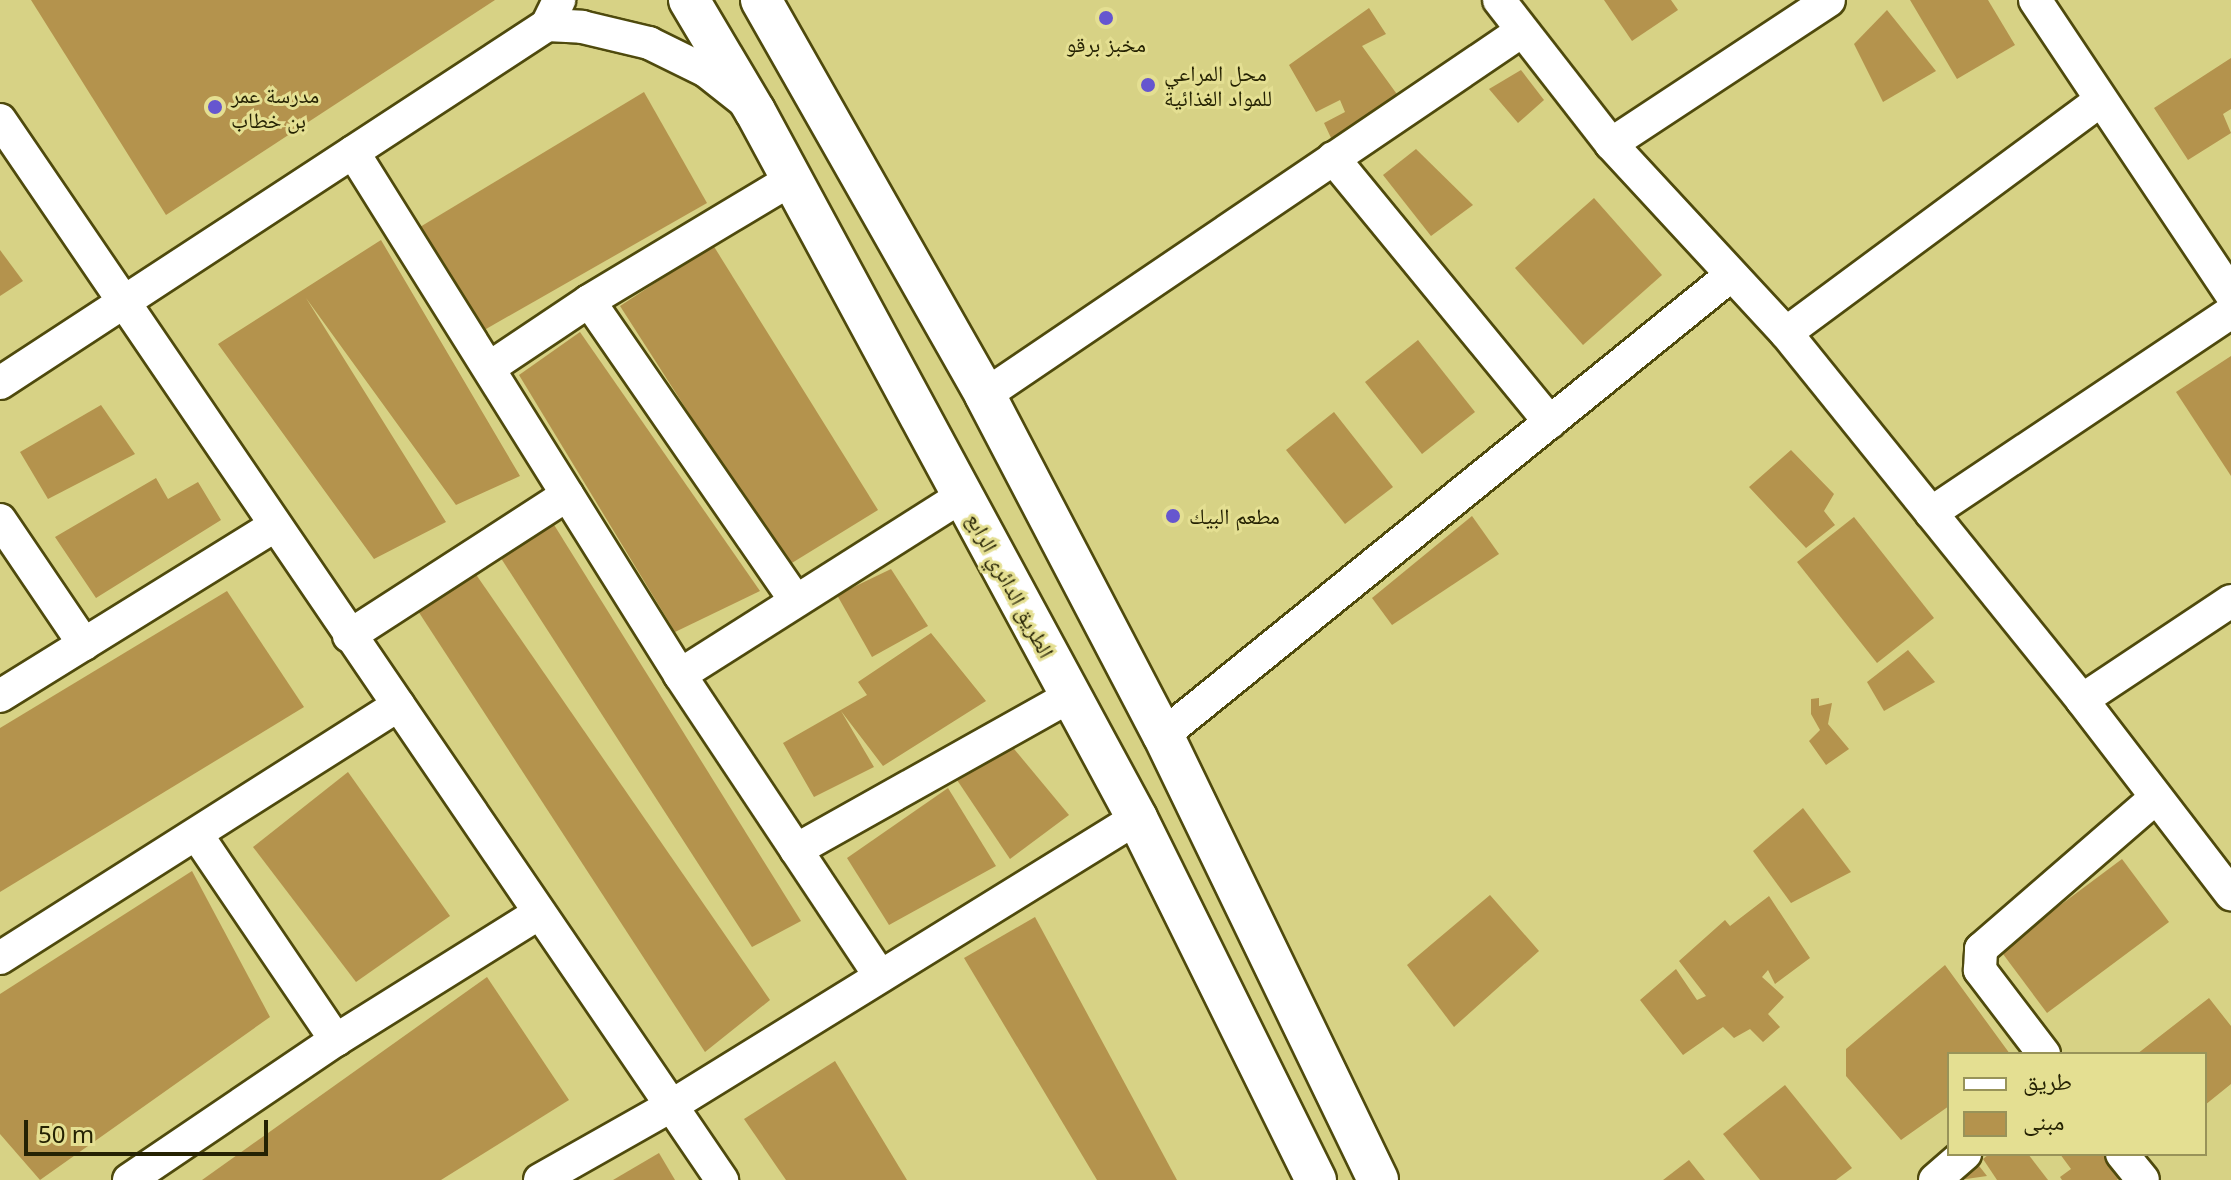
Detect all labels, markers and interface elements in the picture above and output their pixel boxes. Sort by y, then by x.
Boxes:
marker: مخبز برقو [1097,9,1115,27]
place label: مخبز برقو [1066,31,1146,57]
place label: محل المراعي للمواد الغذائية [1164,59,1272,110]
marker: محل المراعي للمواد الغذائية [1139,76,1157,94]
place label: مدرسة عمر بن خطاب [231,81,319,132]
marker: مدرسة عمر بن خطاب [206,98,224,116]
place label: مطعم البيك [1189,503,1280,529]
marker: مطعم البيك [1164,507,1182,525]
street label: الطريق الدائري الرابع [962,508,1060,662]
legend [1947,1052,2207,1156]
text: طريق [2023,1064,2072,1097]
scale bar [28,1104,272,1154]
text: مبنى [2023,1104,2064,1137]
text: 50 m [38,1117,94,1150]

